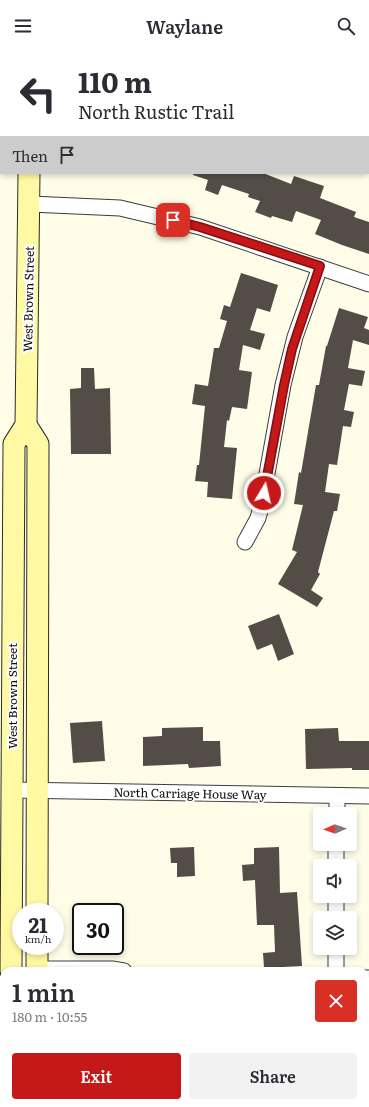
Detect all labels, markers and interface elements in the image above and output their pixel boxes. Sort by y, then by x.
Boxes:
text: Waylane [146,13,223,40]
icon: menu [12,15,34,37]
icon: search [335,15,357,37]
text: 110 m [78,60,152,102]
icon: left [12,68,64,120]
text: North Rustic Trail [78,98,234,125]
text: Then [12,144,48,167]
icon: arrive [56,144,78,166]
pin [156,203,190,237]
icon: arrive [162,209,184,231]
street label: West Brown Street [18,246,38,352]
position arrow [243,472,285,514]
street label: West Brown Street [3,643,21,749]
street label: North Carriage House Way [113,783,267,803]
north arrow [313,807,357,851]
map controls [313,807,357,955]
button: sound [313,859,357,903]
speed limit sign: 30 [72,903,124,955]
text: 21 [28,909,48,939]
button: layers [313,911,357,955]
text: km/h [25,931,51,946]
text: 1 min [12,974,75,1009]
button: close [315,980,357,1022]
text: 180 m · 10:55 [12,1007,87,1026]
button: Exit [12,1053,181,1099]
button: Share [189,1053,357,1099]

